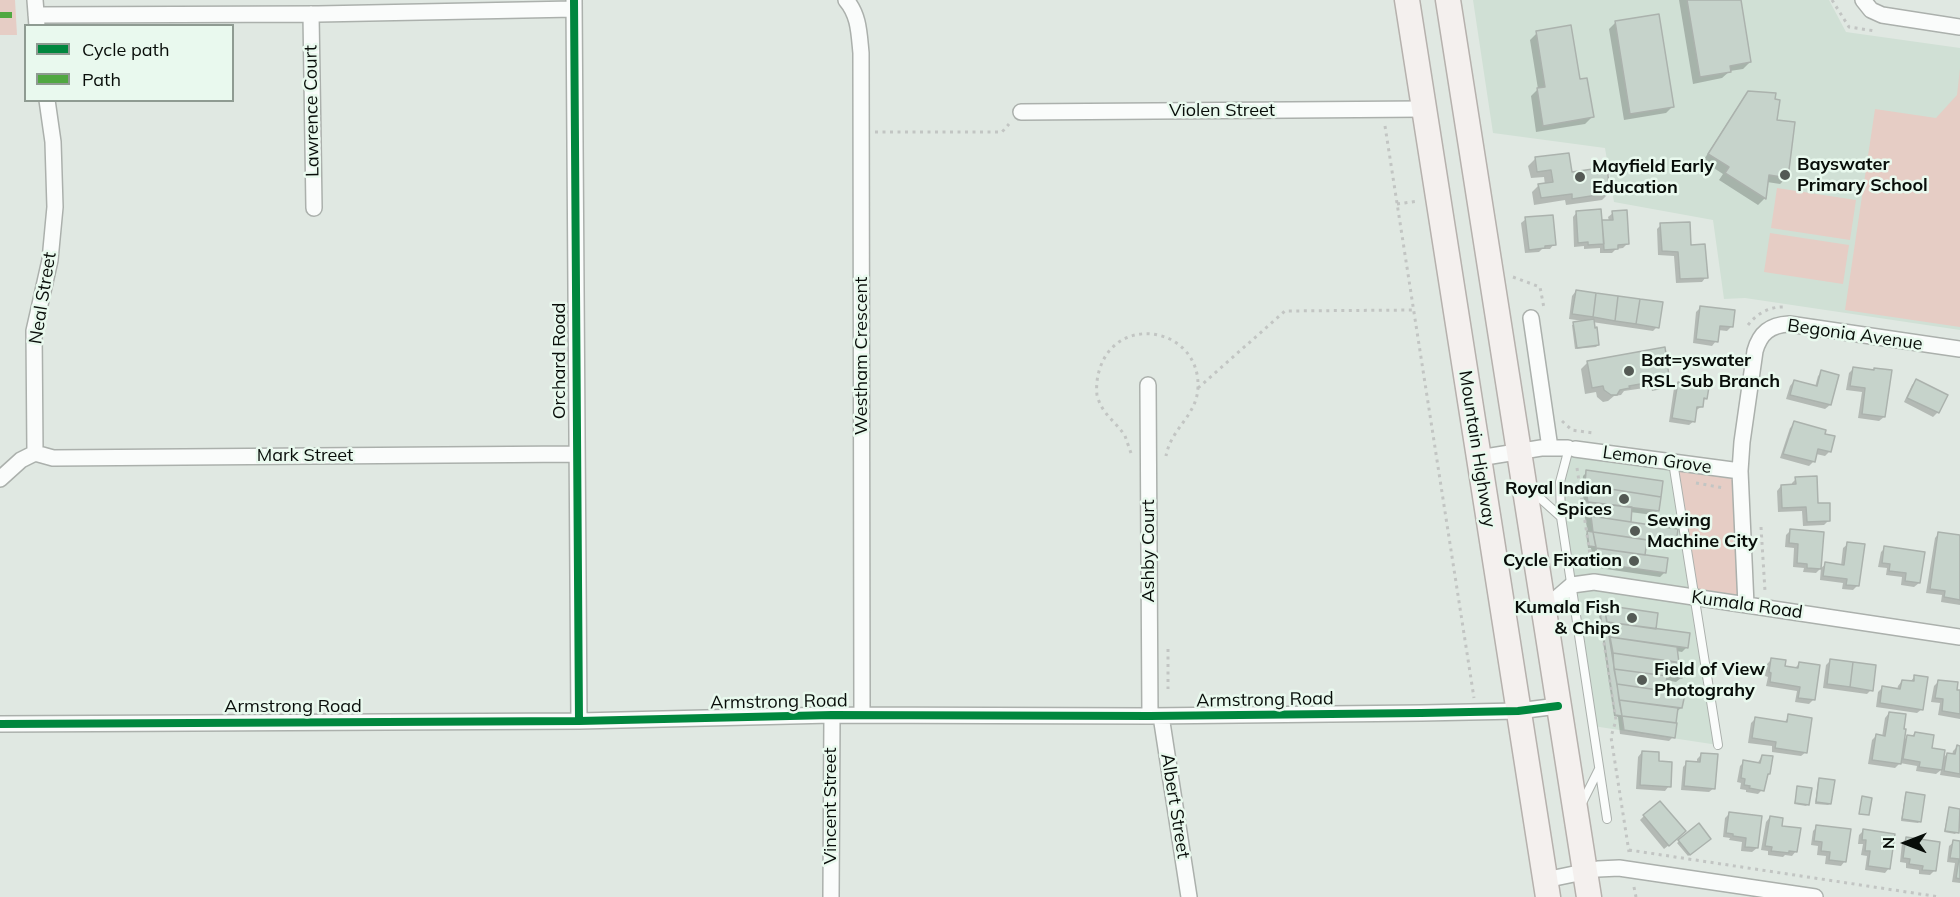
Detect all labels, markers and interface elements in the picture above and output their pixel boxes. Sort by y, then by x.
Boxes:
legend [24,24,234,102]
text: Cycle path [82,38,169,61]
street label: Lawrence Court [300,45,324,177]
text: Path [82,68,121,91]
street label: Violen Street [1169,100,1275,122]
place label: Bayswater Primary School [1797,154,1928,196]
place label: Mayfield Early Education [1592,156,1714,198]
marker: Bayswater Primary School [1778,168,1792,182]
marker: Mayfield Early Education [1573,170,1587,184]
street label: Neal Street [25,250,61,346]
street label: Westham Crescent [851,277,873,435]
street label: Orchard Road [549,303,571,419]
street label: Begonia Avenue [1786,315,1924,355]
place label: Bat=yswater RSL Sub Branch [1641,350,1780,392]
marker: Bat=yswater RSL Sub Branch [1622,364,1636,378]
street label: Mountain Highway [1454,369,1500,529]
street label: Lemon Grove [1601,442,1713,478]
street label: Mark Street [257,445,353,467]
place label: Royal Indian Spices [1505,478,1612,520]
marker: Royal Indian Spices [1617,492,1631,506]
street label: Ashby Court [1138,499,1160,603]
place label: Sewing Machine City [1647,510,1758,552]
marker: Sewing Machine City [1628,524,1642,538]
place label: Cycle Fixation [1503,550,1622,572]
marker: Cycle Fixation [1627,554,1641,568]
street label: Kumala Road [1690,587,1804,623]
place label: Kumala Fish & Chips [1514,597,1620,640]
marker: Kumala Fish & Chips [1625,611,1639,625]
place label: Field of View Photograhy [1654,659,1765,702]
marker: Field of View Photograhy [1635,673,1649,687]
street label: Armstrong Road [1196,688,1334,712]
street label: Armstrong Road [710,690,848,714]
street label: Armstrong Road [224,696,362,718]
street label: Vincent Street [820,747,842,865]
street label: Albert Street [1156,752,1194,860]
north arrow [1876,813,1936,873]
text: N [1878,837,1898,849]

